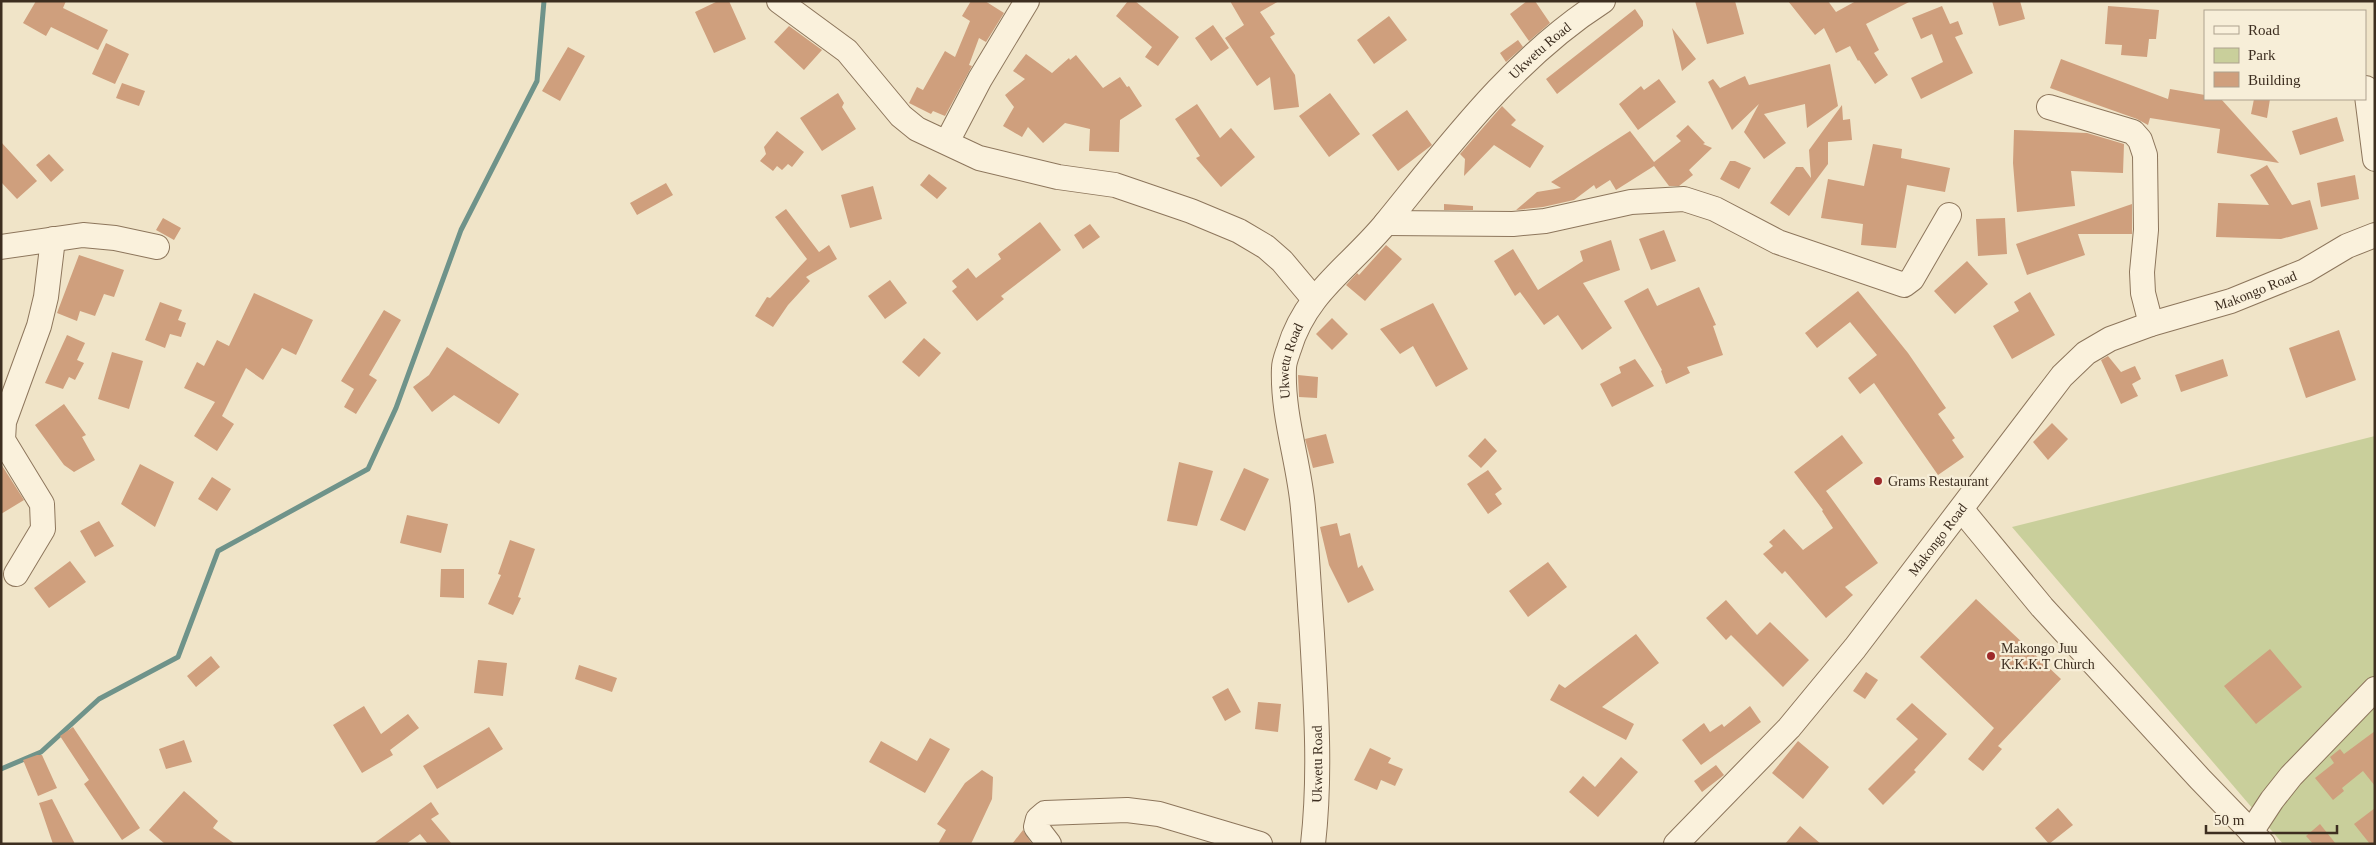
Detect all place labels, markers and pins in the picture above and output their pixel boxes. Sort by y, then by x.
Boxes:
place label: Grams Restaurant [1888,474,1989,489]
marker: Grams Restaurant [1872,475,1884,487]
place label: Makongo Juu K.K.K.T Church [2001,641,2095,672]
marker: Makongo Juu K.K.K.T Church [1985,650,1997,662]

